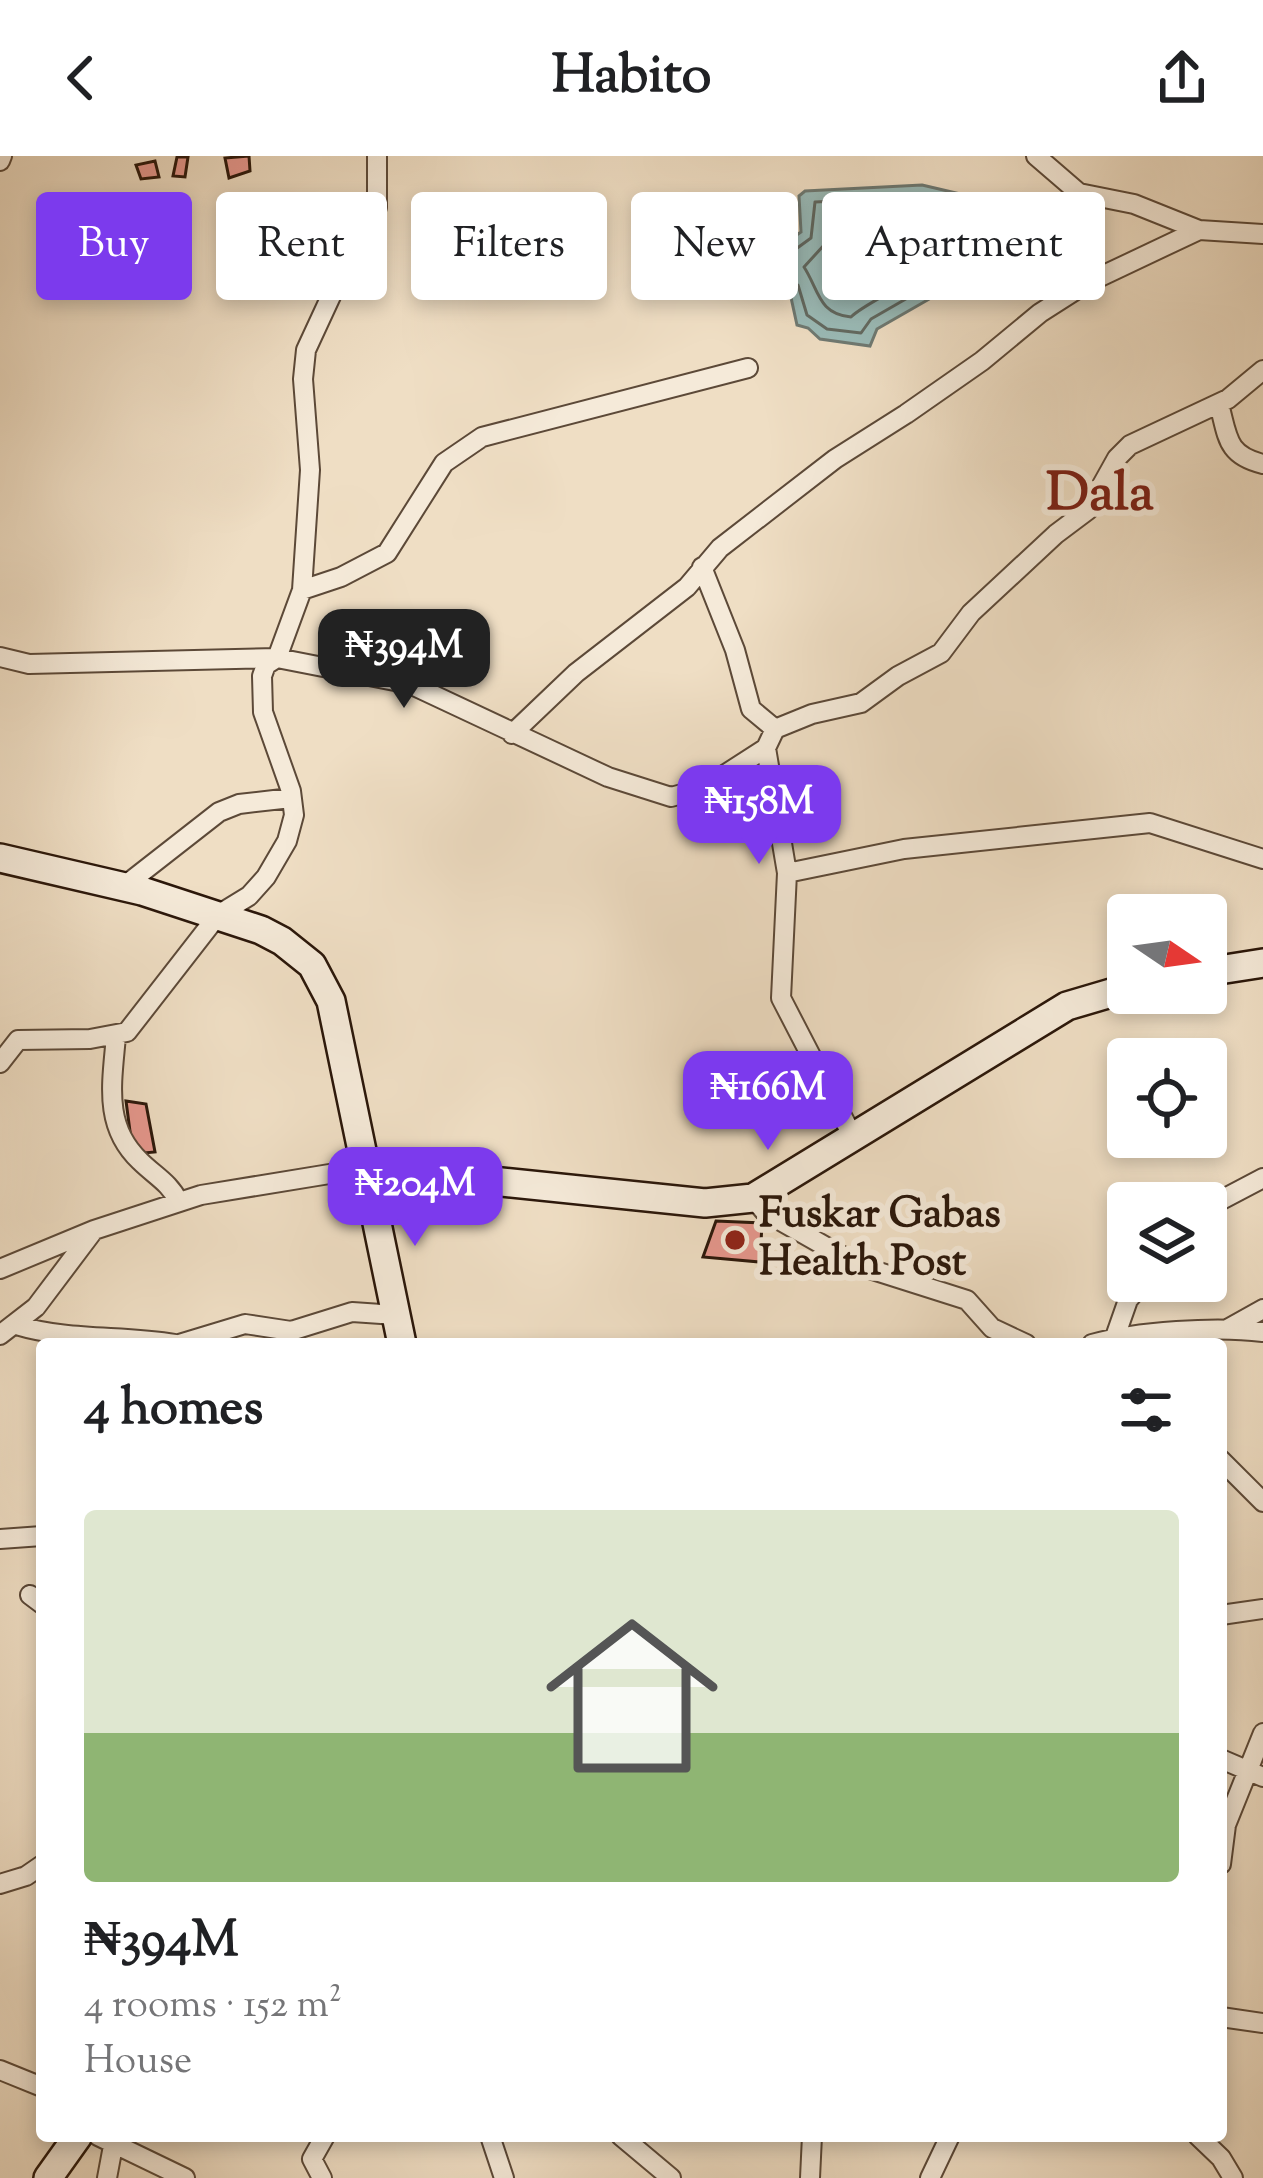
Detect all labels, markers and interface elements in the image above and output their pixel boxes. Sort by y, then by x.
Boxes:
text: Habito [552,39,711,117]
icon: back [48,45,114,111]
icon: share [1149,45,1215,111]
chip: Buy [36,192,192,300]
chip: Rent [216,192,387,300]
chip: Filters [411,192,607,300]
chip: New [631,192,798,300]
chip: Apartment [822,192,1105,300]
district label: Dala [1046,457,1154,535]
pin: ₦394M [320,609,488,711]
text: ₦394M [345,620,463,676]
pin: ₦158M [675,765,843,867]
text: ₦158M [704,776,814,832]
north arrow [1107,894,1227,1014]
map controls [1107,894,1227,1302]
button: locate [1107,1038,1227,1158]
pin: ₦166M [684,1051,852,1153]
text: ₦166M [710,1062,826,1118]
pin: ₦204M [331,1147,499,1249]
text: ₦204M [355,1158,475,1214]
button: layers [1107,1182,1227,1302]
place label: Fuskar Gabas Health Post [759,1186,1001,1294]
marker: Fuskar Gabas Health Post [722,1227,748,1253]
text: 4 homes [84,1374,263,1447]
icon: filters [1113,1377,1179,1443]
icon: home [524,1588,740,1804]
text: ₦394M [84,1906,238,1979]
text: 4 rooms · 152 m² [84,1979,342,2035]
text: House [84,2035,192,2091]

